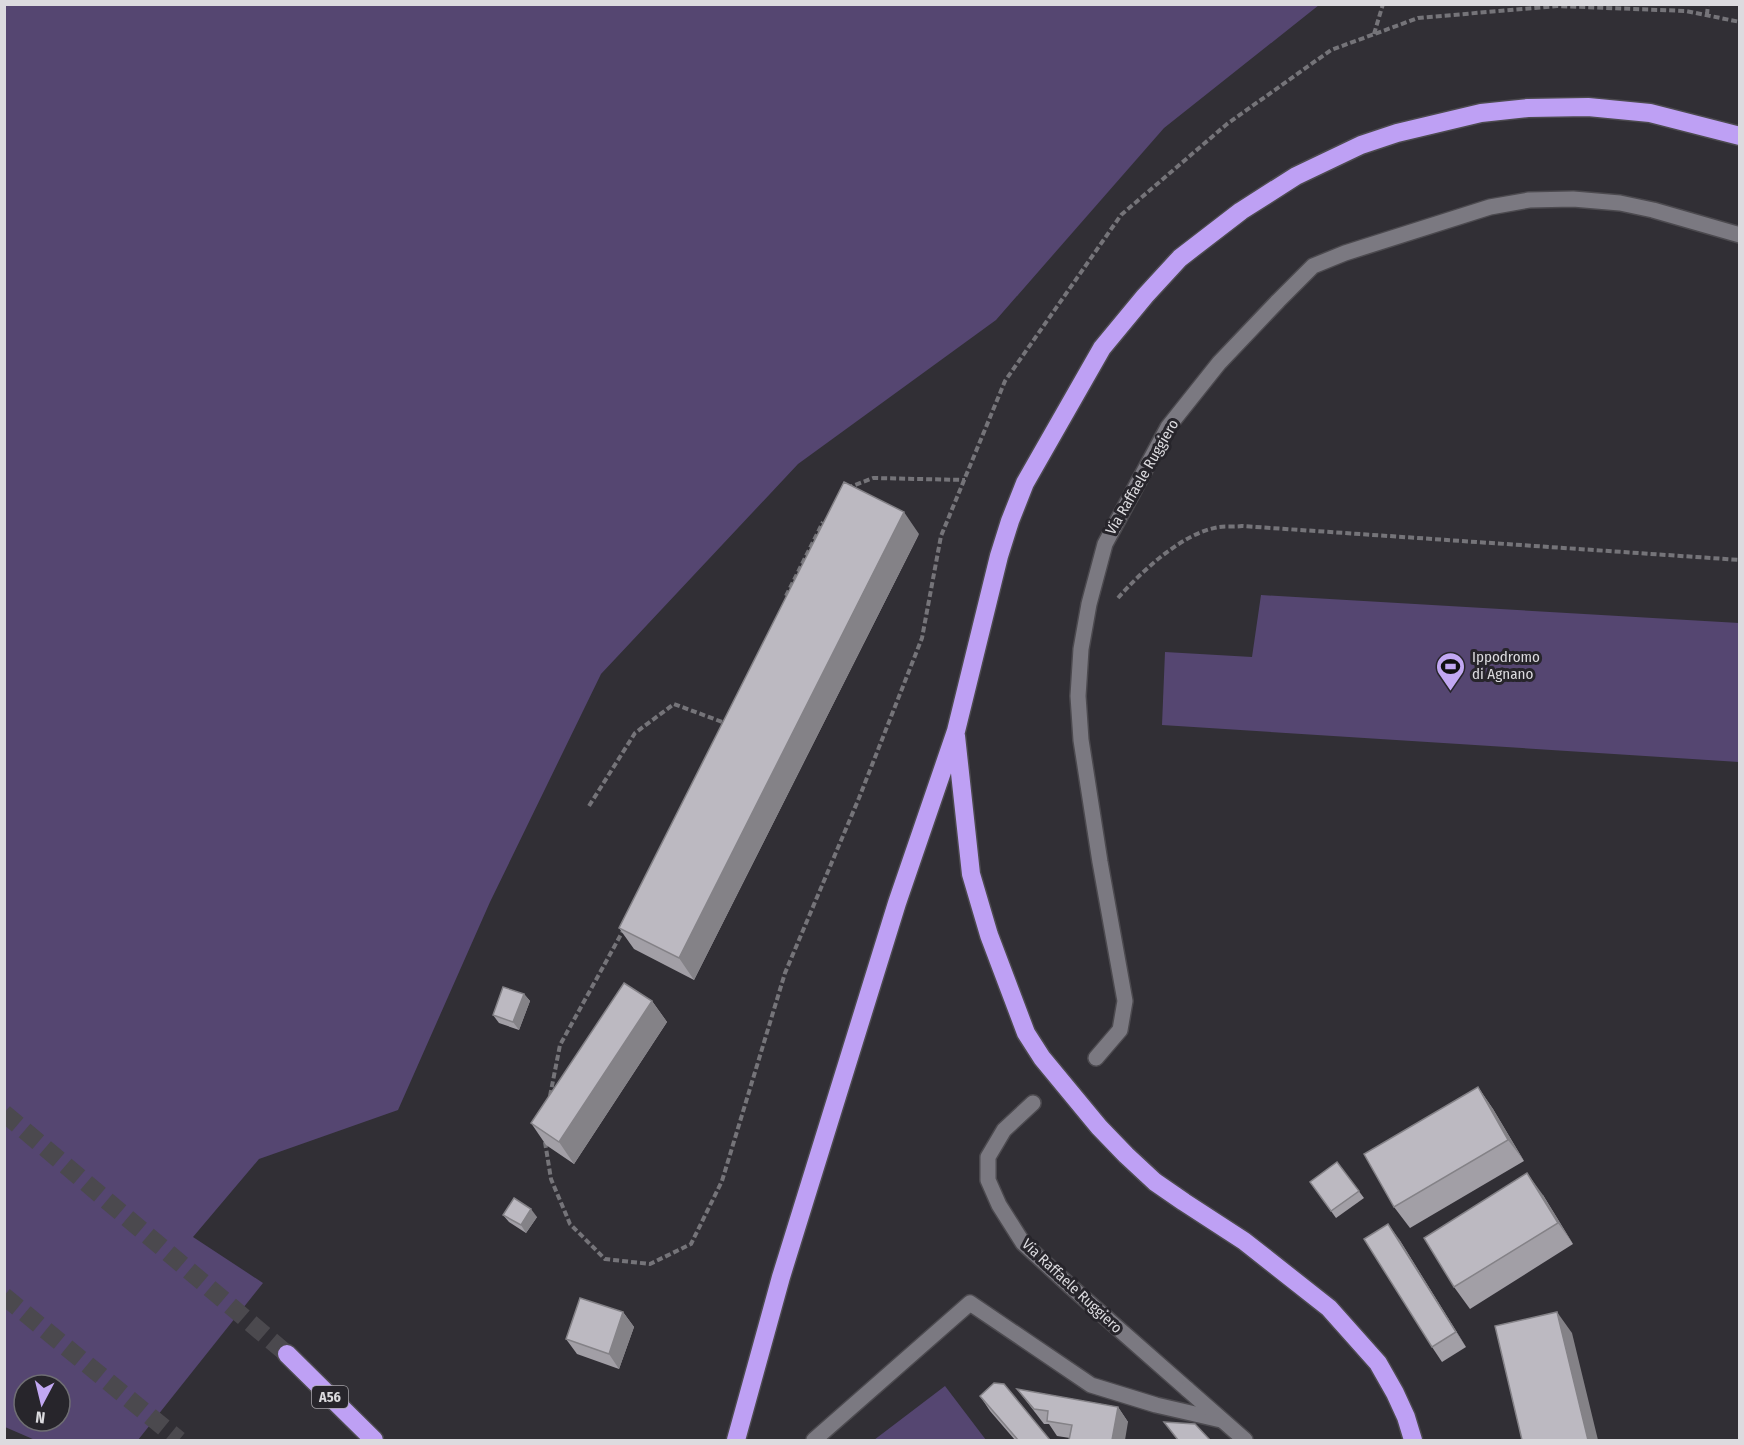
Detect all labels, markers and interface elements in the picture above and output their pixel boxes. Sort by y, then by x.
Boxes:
street label: Via Raffaele Ruggiero [1102,416,1182,538]
place label: Ippodromo di Agnano [1472,648,1540,683]
sports icon: Ippodromo di Agnano [1435,650,1467,692]
street label: Via Raffaele Ruggiero [1018,1235,1126,1337]
north arrow [12,1373,72,1433]
road number: A56 [312,1386,348,1408]
text: N [34,1407,46,1427]

